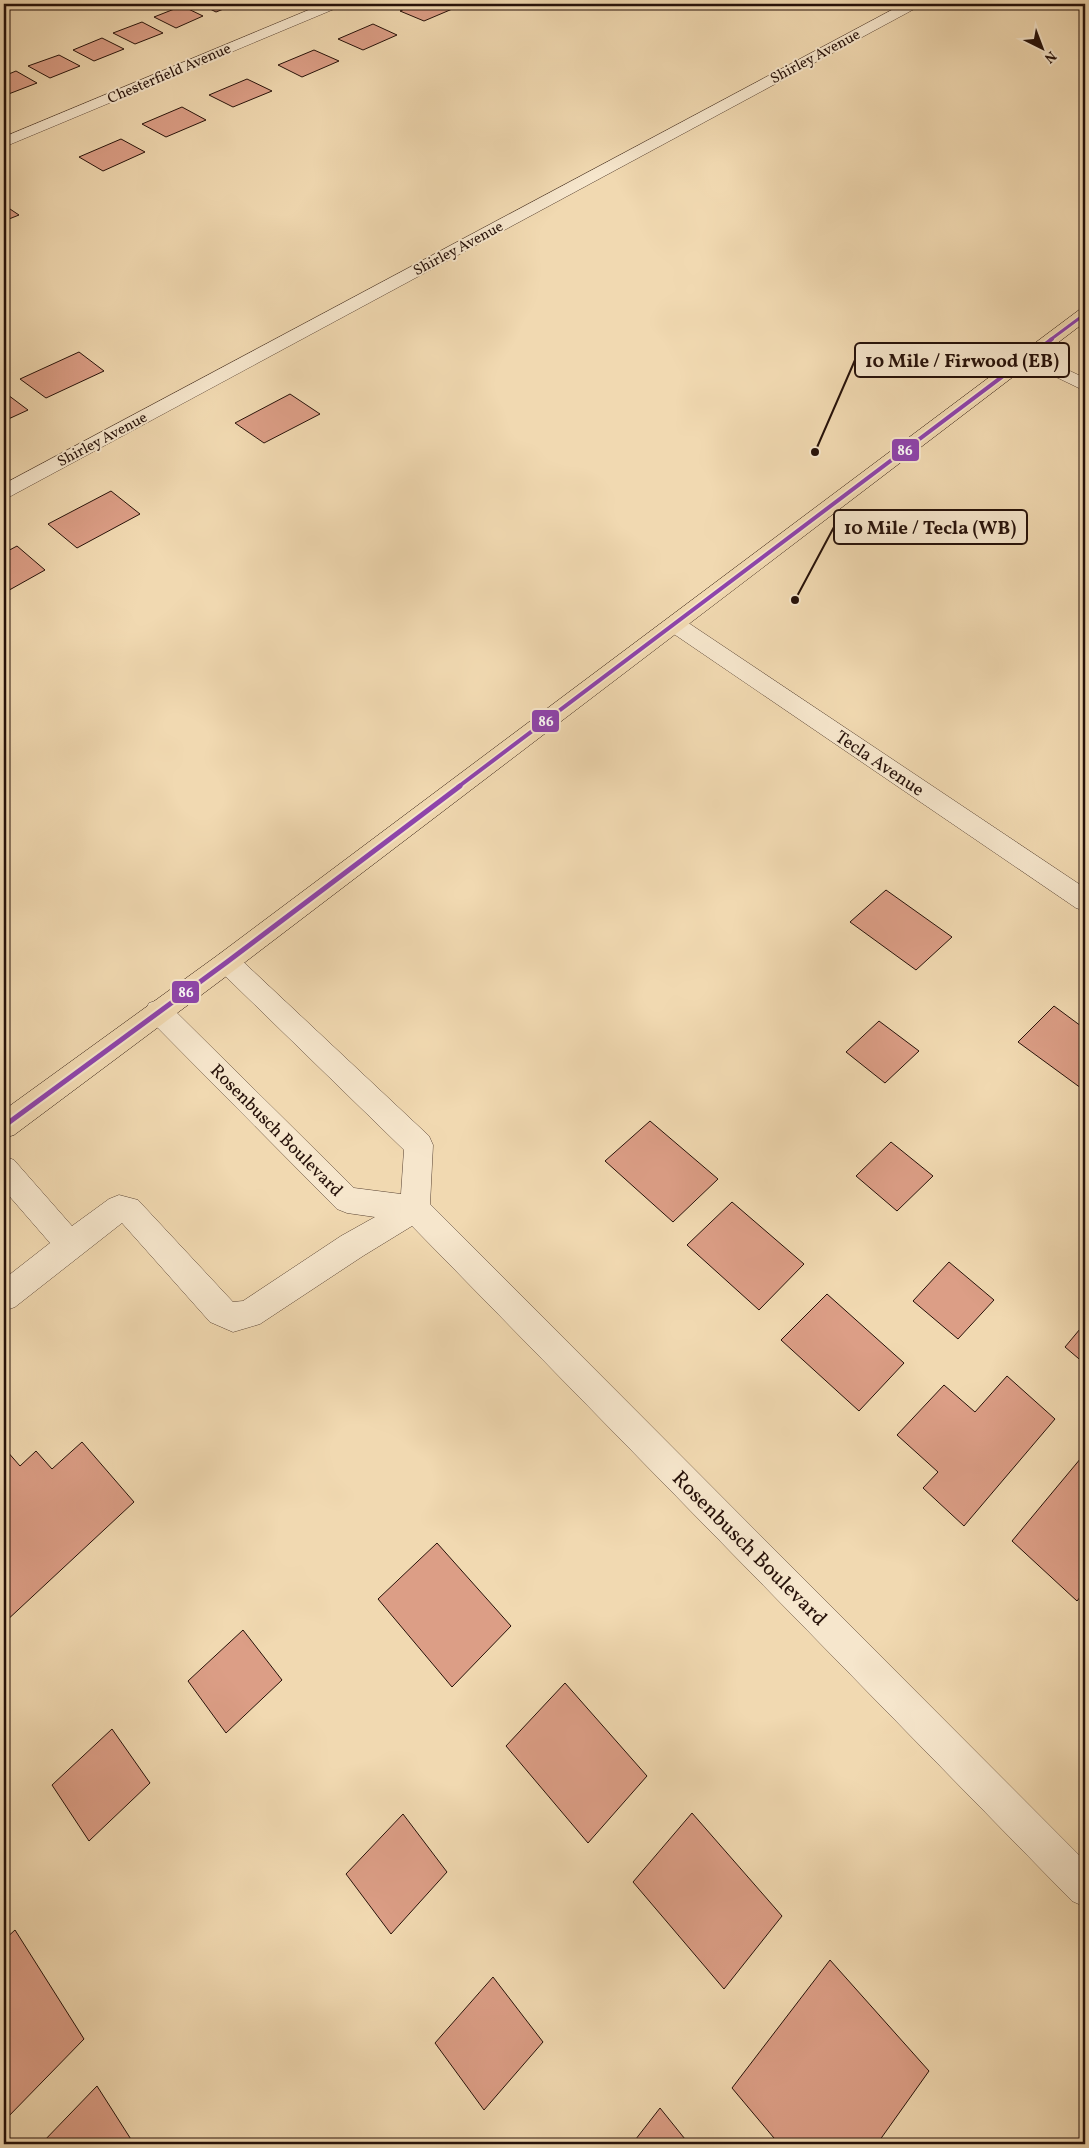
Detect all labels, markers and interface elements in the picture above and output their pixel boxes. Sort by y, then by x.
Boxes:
north arrow [1016,22,1066,72]
street label: Shirley Avenue [767,25,864,90]
street label: Chesterfield Avenue [105,39,235,110]
text: N [1040,46,1060,67]
street label: Shirley Avenue [410,217,507,282]
callout: 10 Mile / Firwood (EB) [855,343,1069,377]
text: 10 Mile / Firwood (EB) [865,349,1059,375]
street label: Shirley Avenue [54,408,151,473]
line badge: 86 [891,438,920,462]
text: 86 [897,442,913,461]
callout: 10 Mile / Tecla (WB) [834,510,1027,544]
text: 10 Mile / Tecla (WB) [844,516,1016,542]
line badge: 86 [531,709,560,733]
text: 86 [538,713,554,732]
street label: Tecla Avenue [830,725,929,803]
line badge: 86 [171,980,200,1004]
text: 86 [178,984,194,1003]
street label: Rosenbusch Boulevard [204,1059,348,1203]
street label: Rosenbusch Boulevard [665,1465,833,1633]

